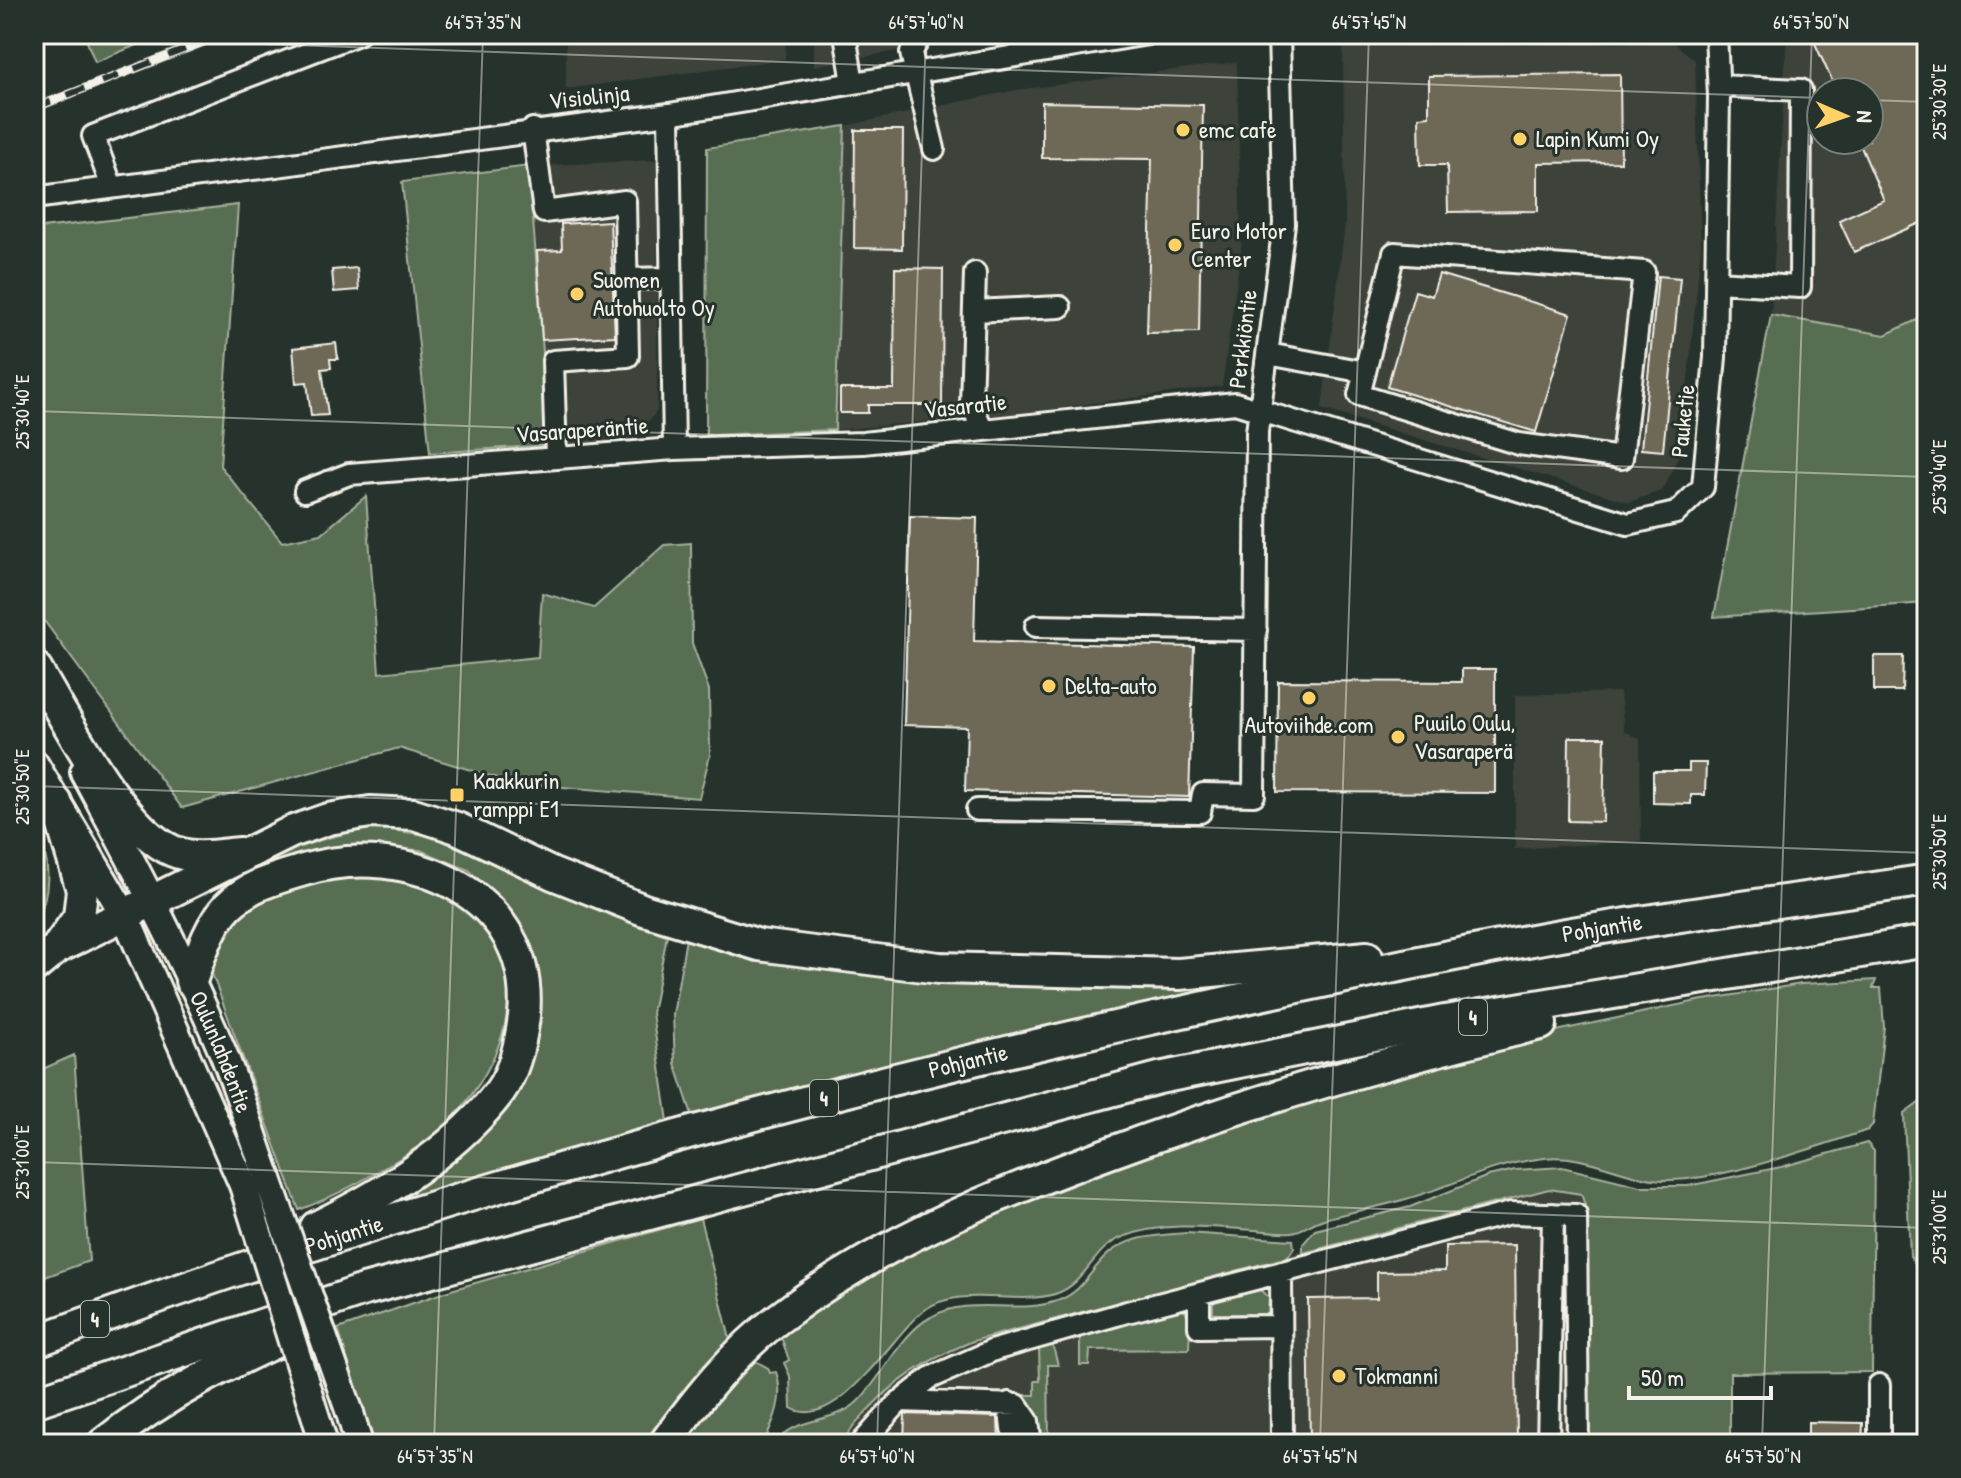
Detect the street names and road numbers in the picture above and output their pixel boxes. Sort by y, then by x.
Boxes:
street label: Visiolinja [547,76,631,116]
street label: Perkkiöntie [1220,287,1264,390]
street label: Pauketie [1662,382,1702,459]
street label: Vasaratie [922,385,1008,425]
street label: Vasaraperäntie [515,408,650,450]
street label: Pohjantie [1560,905,1645,949]
street label: Oulunlahdentie [183,986,261,1117]
road number: 4 [1459,999,1487,1035]
street label: Pohjantie [925,1035,1011,1085]
road number: 4 [810,1080,838,1116]
street label: Pohjantie [300,1206,387,1261]
road number: 4 [81,1301,109,1337]

